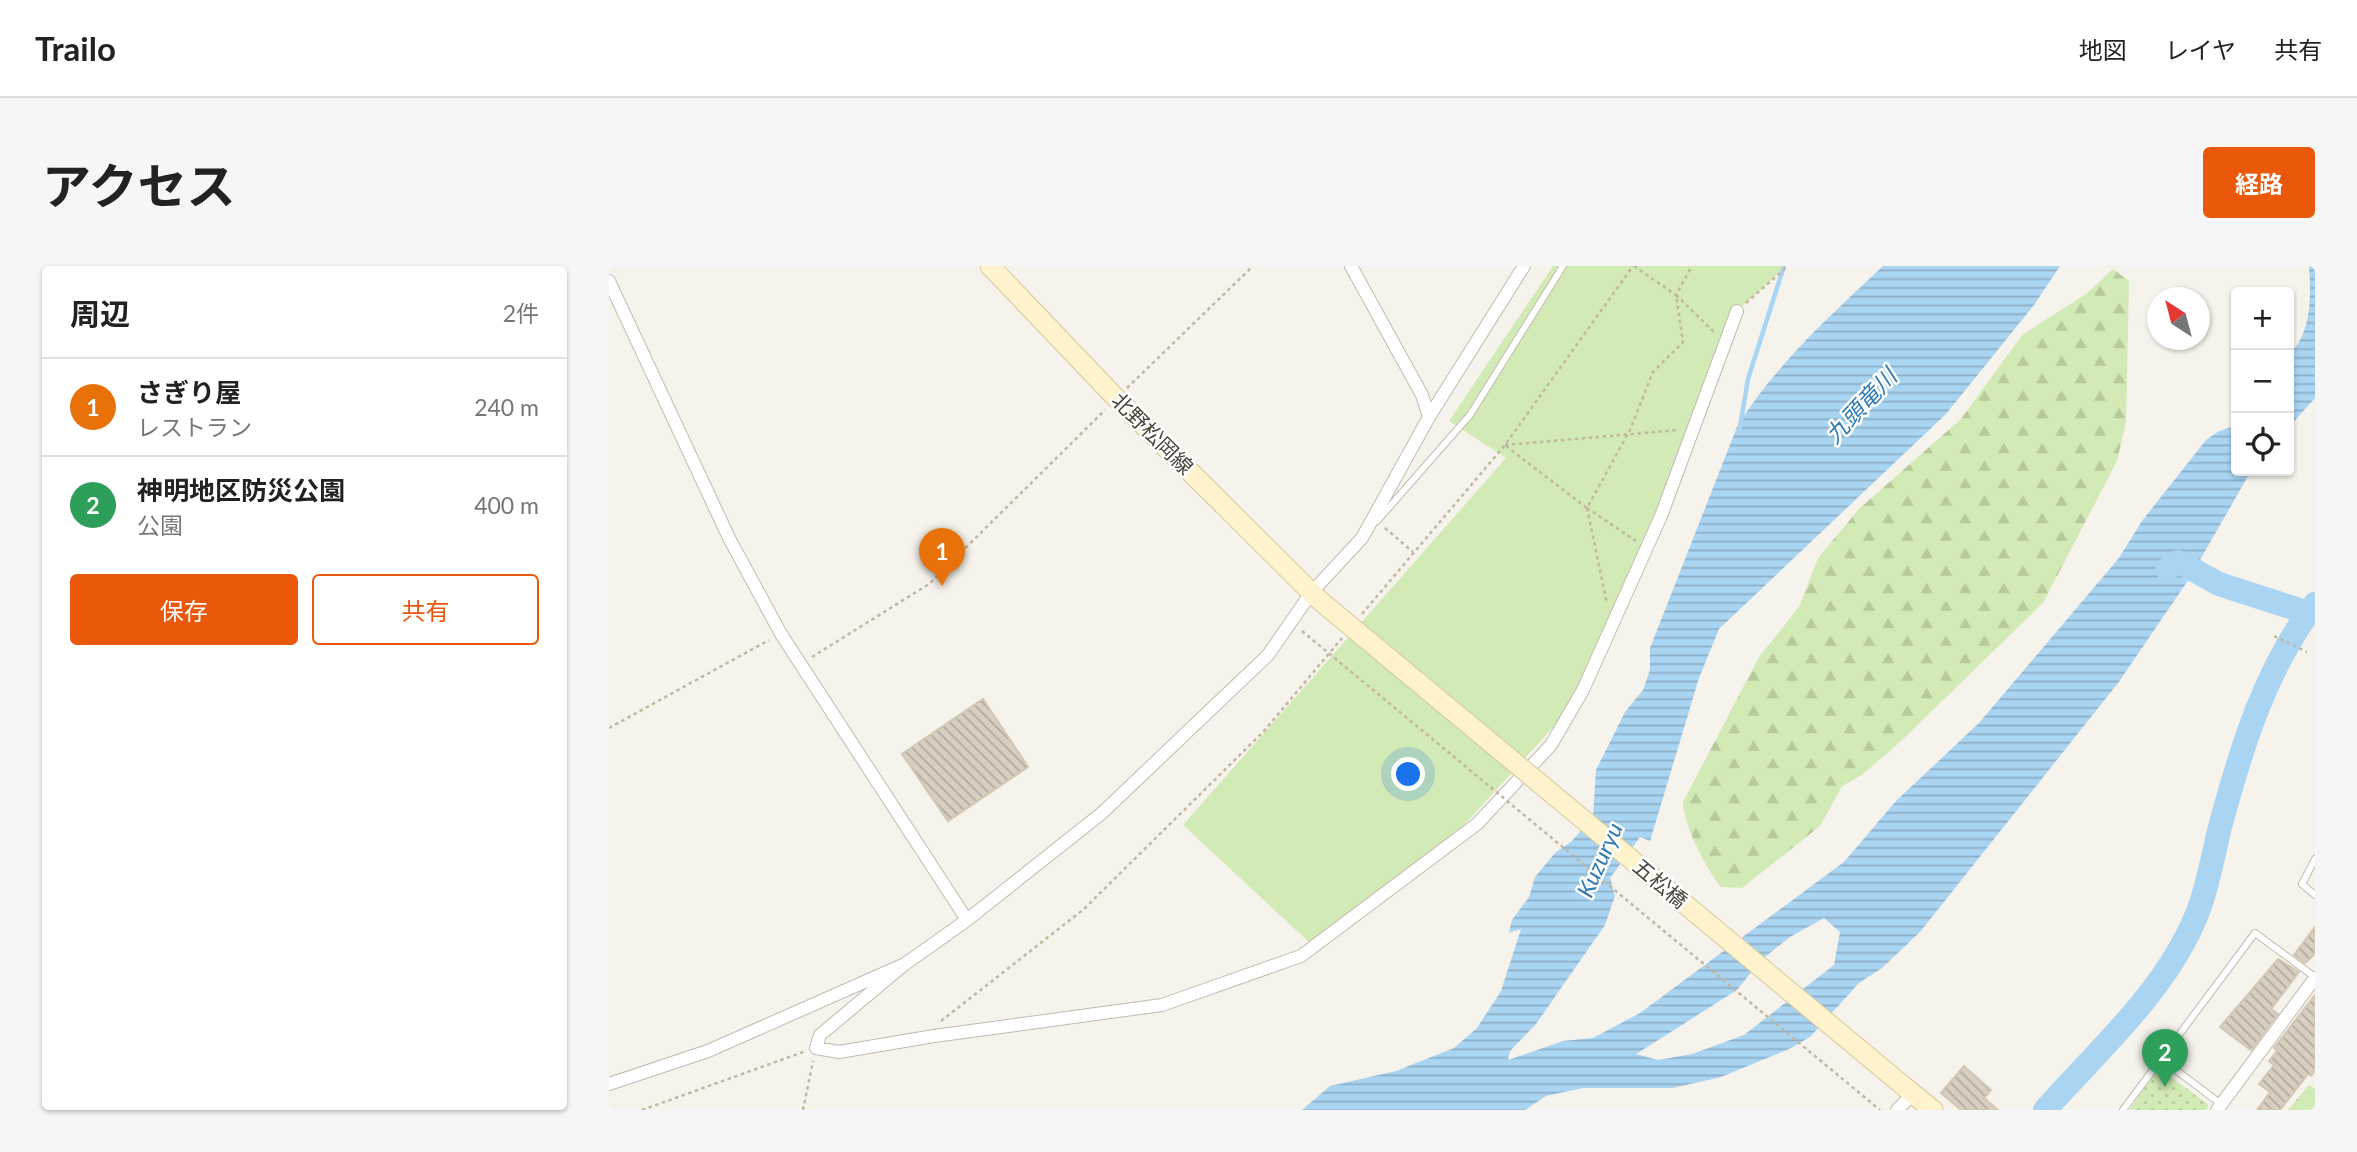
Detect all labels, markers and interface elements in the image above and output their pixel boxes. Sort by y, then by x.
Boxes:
text: Trailo [35,28,116,68]
text: 地図 [2079,35,2127,64]
text: レイヤ [2165,35,2236,64]
text: 共有 [2274,35,2322,64]
button: 経路 [2203,147,2315,218]
text: アクセス [42,156,236,214]
north arrow [2147,287,2210,350]
map controls [2231,287,2294,476]
button: + [2231,287,2294,350]
text: 周辺 [70,295,130,331]
text: 2件 [503,299,539,327]
button: − [2231,350,2294,413]
water label: 九頭竜川 [1819,360,1904,449]
text: さぎり屋 [137,376,241,408]
street label: 北野松岡線 [1107,387,1199,479]
text: 1 [86,393,100,421]
text: 240 m [474,393,539,421]
text: レストラン [137,413,252,441]
button: locate [2231,413,2294,476]
text: 神明地区防災公園 [137,474,345,506]
text: 2 [86,491,100,519]
text: 400 m [474,491,539,519]
text: 公園 [137,511,183,539]
pin: 1 [919,528,965,586]
button: 保存 [70,574,298,645]
button: 共有 [312,574,539,645]
your location [1391,757,1425,791]
water label: Kuzuryu [1570,818,1628,901]
street label: 五松橋 [1629,853,1693,913]
pin: 2 [2142,1029,2188,1087]

